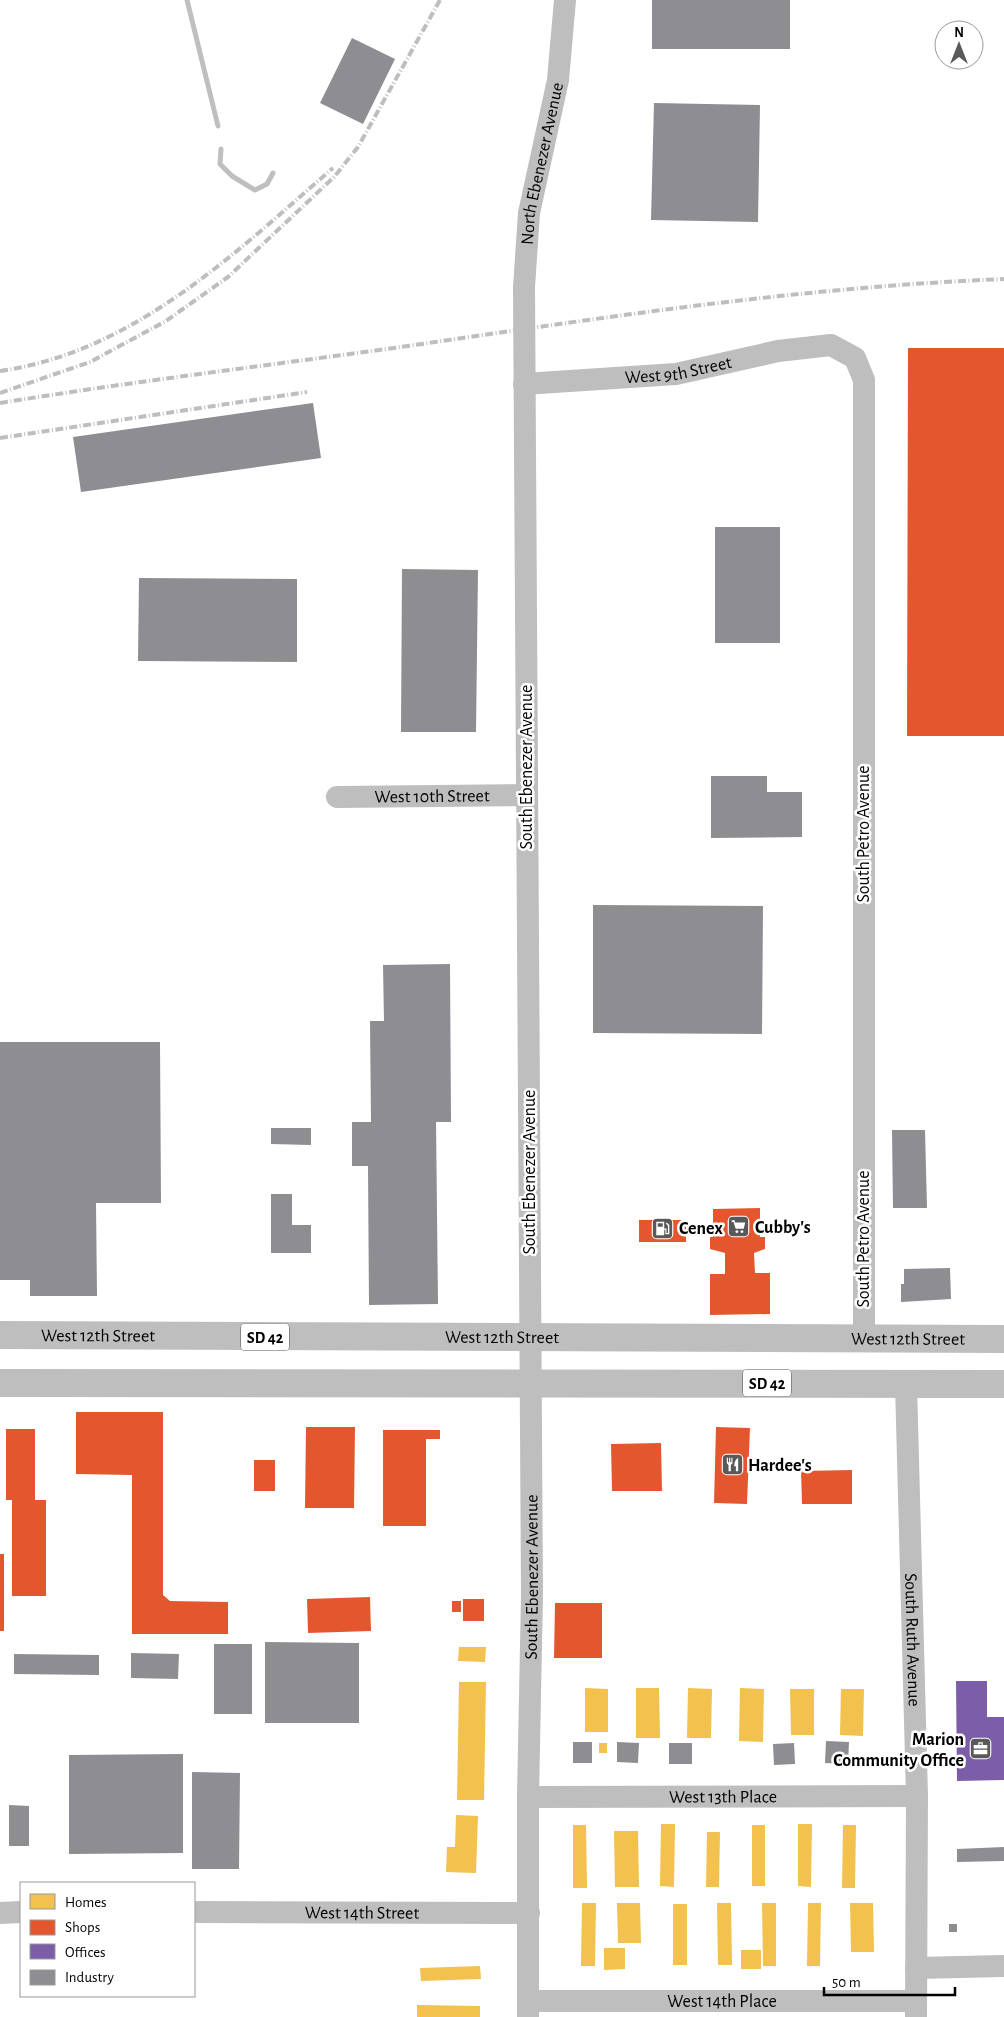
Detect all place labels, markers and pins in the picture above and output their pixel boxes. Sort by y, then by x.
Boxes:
supermarket icon: Cubby's [727,1215,751,1239]
fuel station icon: Cenex [651,1216,675,1240]
place label: Cubby's [755,1219,811,1237]
place label: Cenex [679,1220,724,1238]
restaurant icon: Hardee's [720,1453,744,1477]
place label: Hardee's [748,1457,812,1475]
place label: Marion Community Office [833,1731,964,1770]
office icon: Marion Community Office [968,1737,992,1761]

